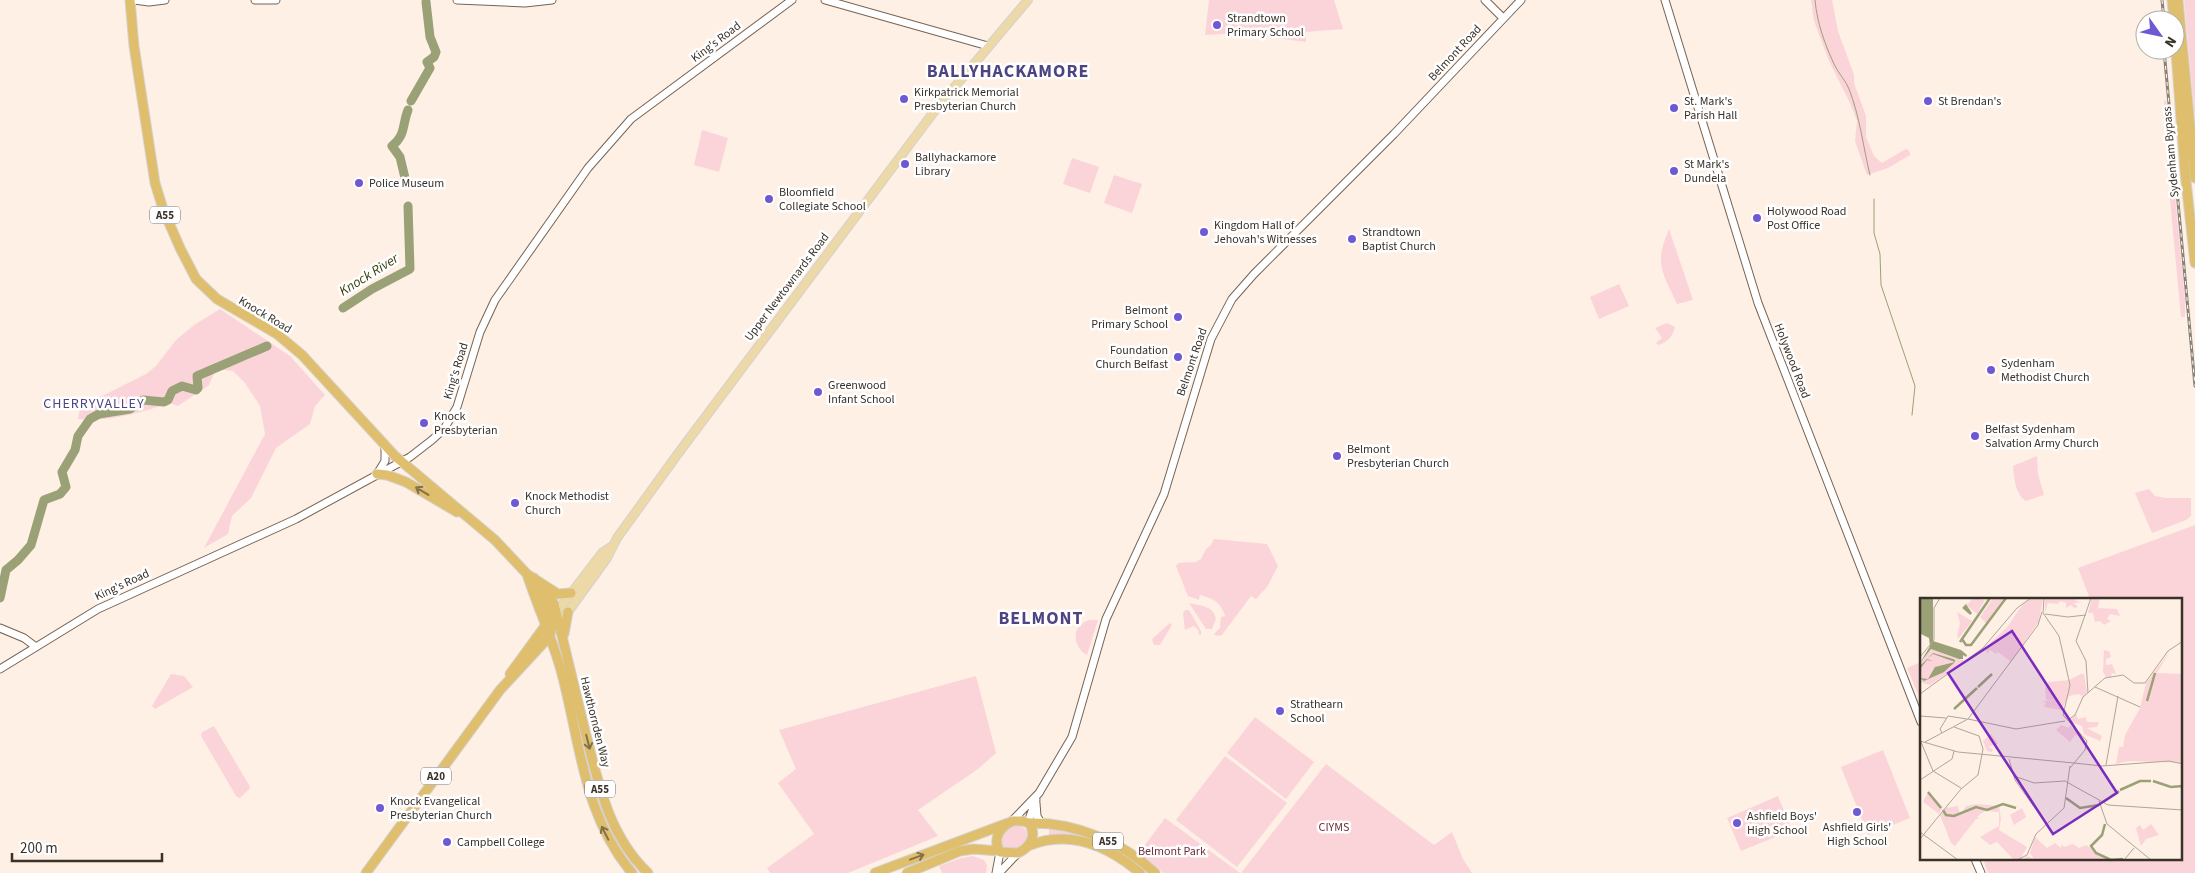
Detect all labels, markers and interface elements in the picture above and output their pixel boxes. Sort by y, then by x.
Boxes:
place label: Strandtown Primary School [1227,10,1304,41]
north arrow [2135,10,2185,60]
street label: King's Road [688,18,744,66]
marker: Strandtown Primary School [1211,19,1223,31]
street label: Belmont Road [1424,21,1486,85]
text: N [2159,32,2181,51]
district label: BALLYHACKAMORE [927,59,1089,84]
place label: Kirkpatrick Memorial Presbyterian Church [914,84,1019,115]
marker: Kirkpatrick Memorial Presbyterian Church [898,93,910,105]
place label: St. Mark's Parish Hall [1684,93,1737,124]
place label: St Brendan's [1938,93,2001,110]
marker: St Brendan's [1922,95,1934,107]
marker: St. Mark's Parish Hall [1668,102,1680,114]
street label: Sydenham Bypass [2159,106,2183,198]
place label: Ballyhackamore Library [915,149,996,180]
place label: St Mark's Dundela [1684,156,1729,187]
marker: Ballyhackamore Library [899,158,911,170]
marker: St Mark's Dundela [1668,165,1680,177]
place label: Police Museum [369,175,444,192]
marker: Police Museum [353,177,365,189]
place label: Bloomfield Collegiate School [779,184,866,215]
marker: Bloomfield Collegiate School [763,193,775,205]
place label: Holywood Road Post Office [1767,203,1846,234]
road number: A55 [150,206,180,224]
marker: Holywood Road Post Office [1751,212,1763,224]
place label: Kingdom Hall of Jehovah's Witnesses [1214,217,1317,248]
place label: Strandtown Baptist Church [1362,224,1436,255]
marker: Kingdom Hall of Jehovah's Witnesses [1198,226,1210,238]
street label: Upper Newtownards Road [741,229,833,345]
marker: Strandtown Baptist Church [1346,233,1358,245]
water label: Knock River [335,248,404,301]
street label: Knock Road [235,292,295,338]
place label: Belmont Primary School [1091,302,1168,333]
marker: Belmont Primary School [1172,311,1184,323]
street label: Holywood Road [1770,321,1814,401]
street label: Belmont Road [1172,326,1212,398]
street label: King's Road [439,341,473,401]
place label: Foundation Church Belfast [1095,342,1168,373]
marker: Foundation Church Belfast [1172,351,1184,363]
place label: Sydenham Methodist Church [2001,355,2089,386]
marker: Sydenham Methodist Church [1985,364,1997,376]
place label: Greenwood Infant School [828,377,895,408]
marker: Greenwood Infant School [812,386,824,398]
district label: CHERRYVALLEY [43,394,145,414]
place label: Knock Presbyterian [434,408,498,439]
marker: Knock Presbyterian [418,417,430,429]
place label: Belfast Sydenham Salvation Army Church [1985,421,2099,452]
marker: Belfast Sydenham Salvation Army Church [1969,430,1981,442]
place label: Belmont Presbyterian Church [1347,441,1449,472]
marker: Belmont Presbyterian Church [1331,450,1343,462]
one-way arrow [415,485,429,496]
place label: Knock Methodist Church [525,488,609,519]
marker: Knock Methodist Church [509,497,521,509]
street label: King's Road [92,565,152,605]
inset map [1920,598,2182,860]
district label: BELMONT [998,606,1084,631]
street label: Hawthornden Way [576,675,615,769]
place label: Strathearn School [1290,696,1343,727]
marker: Strathearn School [1274,705,1286,717]
one-way arrow [583,734,593,750]
road number: A20 [421,768,451,784]
road number: A55 [585,781,615,798]
place label: Knock Evangelical Presbyterian Church [390,793,492,824]
marker: Knock Evangelical Presbyterian Church [374,802,386,814]
marker: Ashfield Girls' High School [1851,806,1863,818]
place label: Ashfield Boys' High School [1747,808,1817,839]
marker: Ashfield Boys' High School [1731,817,1743,829]
park label: CIYMS [1319,819,1349,836]
place label: Ashfield Girls' High School [1823,819,1891,850]
one-way arrow [600,826,609,841]
scale bar [12,830,162,862]
road number: A55 [1093,832,1123,849]
place label: Campbell College [457,834,545,851]
marker: Campbell College [441,836,453,848]
text: 200 m [20,838,58,859]
park label: Belmont Park [1138,843,1206,860]
one-way arrow [908,852,924,861]

